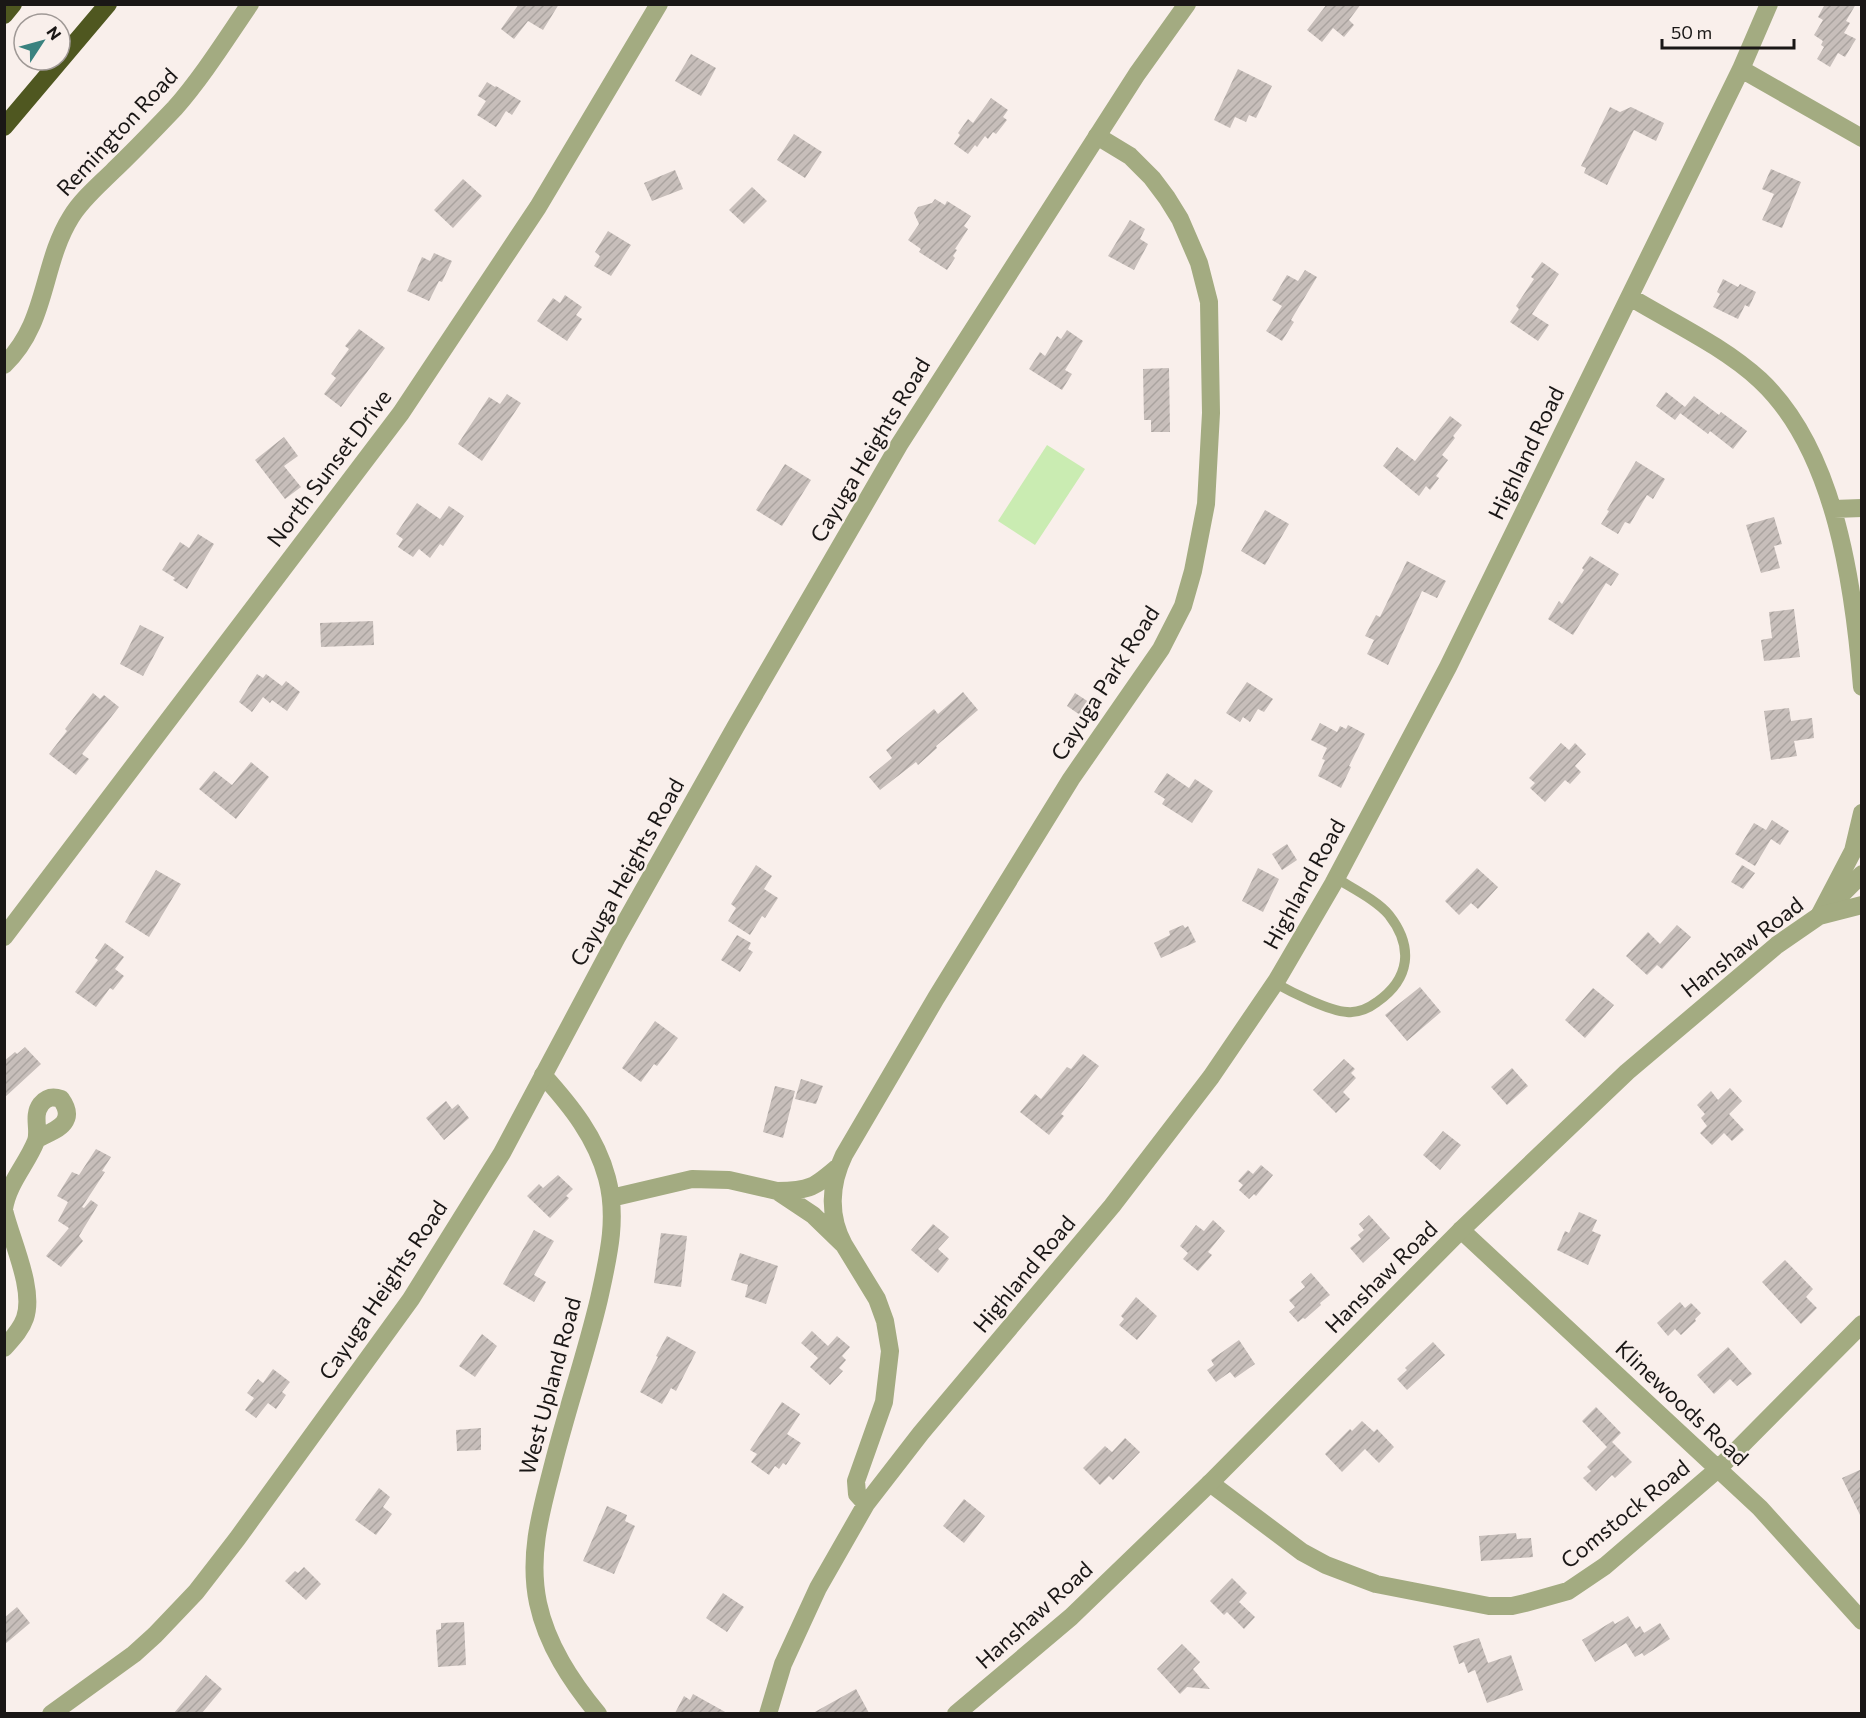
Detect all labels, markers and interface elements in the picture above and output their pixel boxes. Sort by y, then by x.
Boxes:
north arrow [12,12,72,72]
scale bar [1662,12,1794,50]
text: 50 m [1671,21,1712,43]
text: N [43,22,66,43]
street label: Remington Road [50,62,183,201]
street label: Cayuga Heights Road [804,353,935,547]
street label: Highland Road [1482,382,1569,524]
street label: North Sunset Drive [261,384,397,552]
street label: Cayuga Park Road [1044,600,1165,765]
street label: Cayuga Heights Road [564,773,689,970]
street label: Highland Road [1257,814,1350,954]
street label: Hanshaw Road [1675,891,1808,1003]
street label: Cayuga Heights Road [313,1195,453,1384]
street label: Highland Road [967,1210,1080,1338]
street label: Hanshaw Road [1319,1215,1442,1338]
street label: West Upland Road [513,1294,586,1478]
street label: Klinewoods Road [1610,1334,1754,1471]
street label: Comstock Road [1555,1453,1694,1574]
street label: Hanshaw Road [970,1555,1098,1674]

